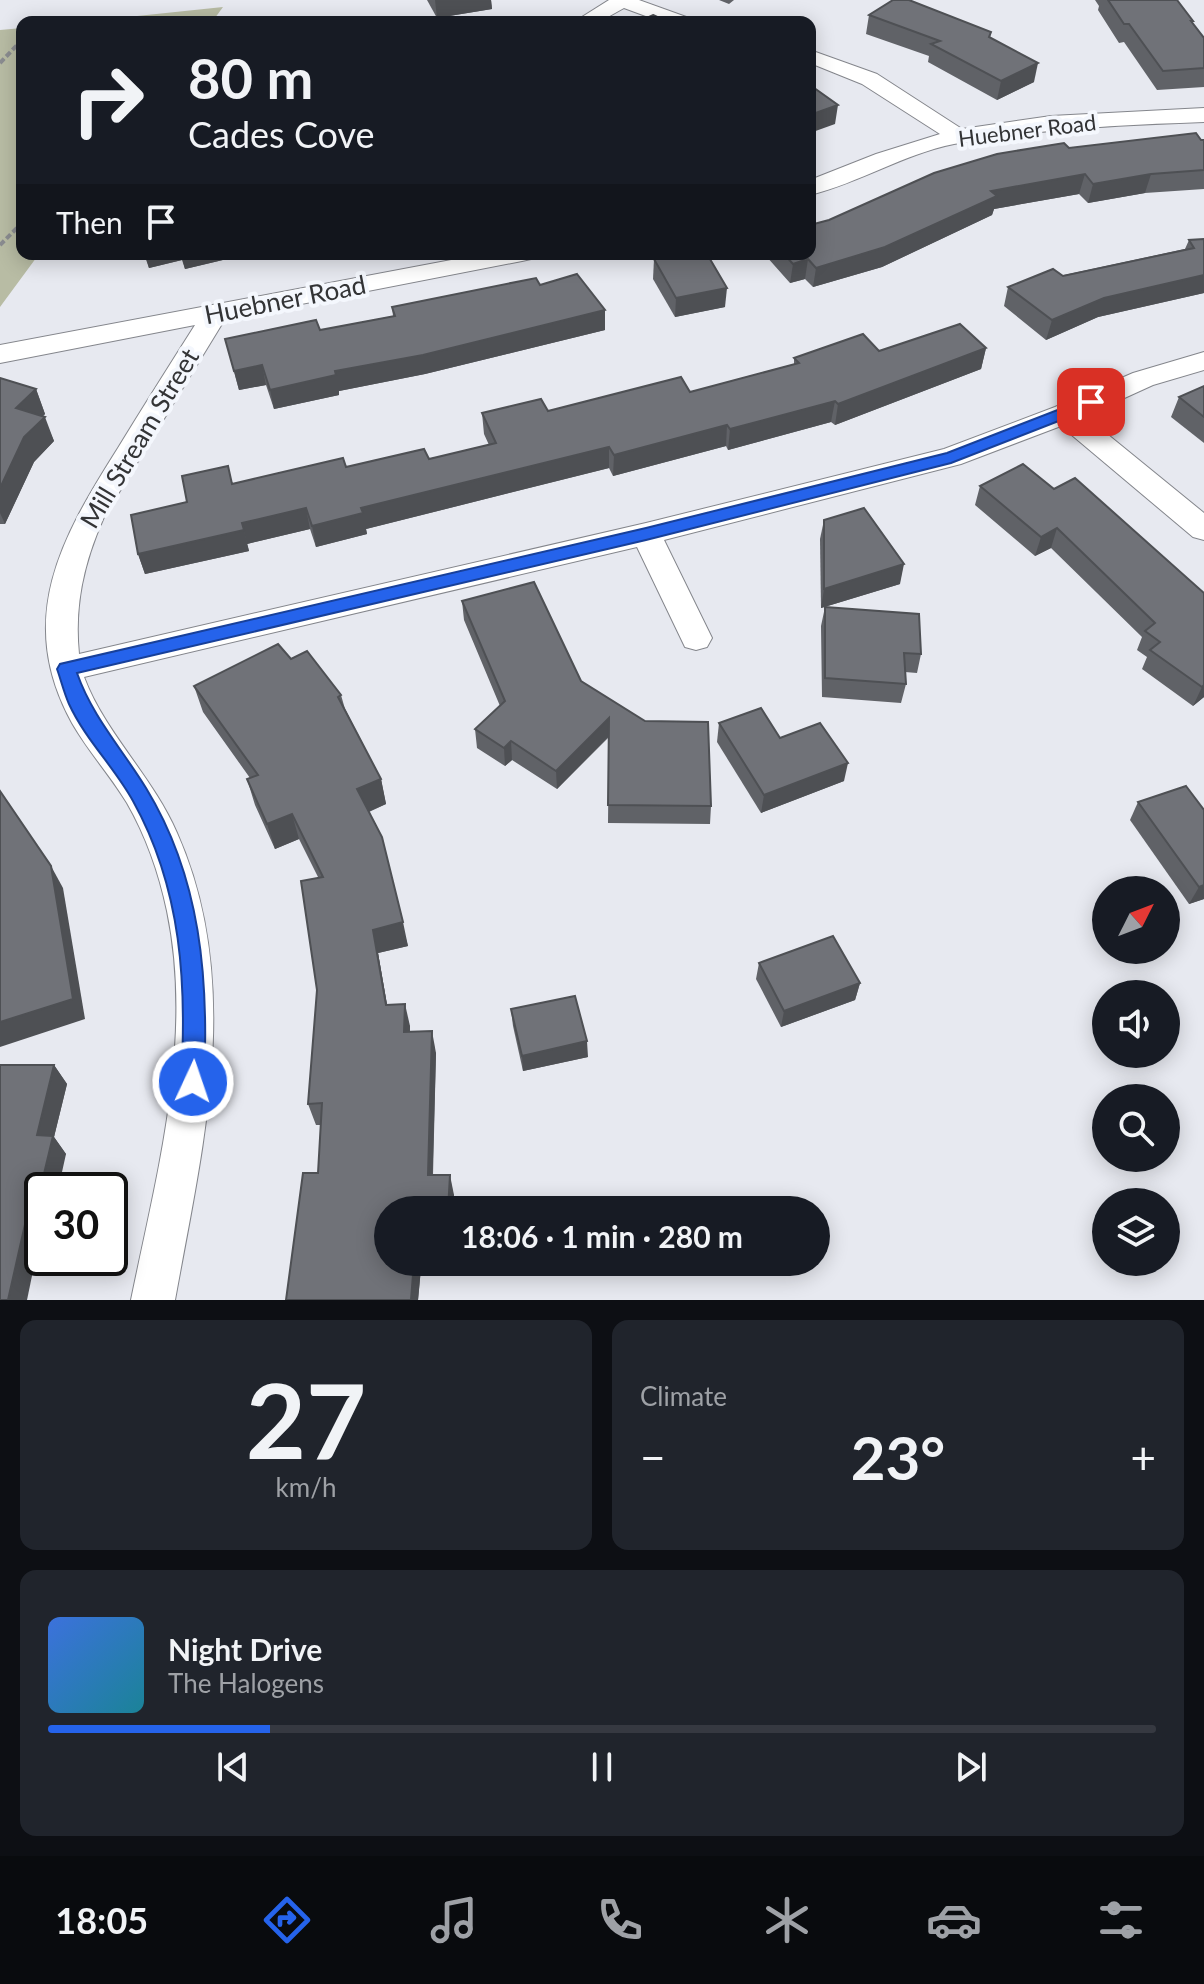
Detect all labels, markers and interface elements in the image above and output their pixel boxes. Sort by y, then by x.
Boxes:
text: 80 m [188,44,313,111]
icon: right [56,48,160,152]
street label: Huebner Road [957,108,1097,152]
text: Cades Cove [188,112,375,156]
icon: arrive [139,200,183,244]
text: Then [56,204,123,240]
street label: Huebner Road [202,268,368,330]
street label: Mill Stream Street [73,342,206,534]
pin [1057,368,1125,436]
icon: arrive [1069,380,1113,424]
north arrow [1092,876,1180,964]
map controls [1092,876,1180,1276]
button: sound [1092,980,1180,1068]
position arrow [151,1040,235,1124]
button: search [1092,1084,1180,1172]
speed limit sign: 30 [24,1172,128,1276]
button: layers [1092,1188,1180,1276]
text: 18:06 · 1 min · 280 m [461,1218,743,1254]
text: 27 [246,1356,366,1481]
text: Climate [640,1380,727,1412]
text: 23° [851,1421,945,1493]
text: − [640,1431,666,1483]
text: + [1130,1431,1156,1483]
text: km/h [276,1471,336,1503]
text: Night Drive [168,1631,322,1667]
text: The Halogens [168,1667,324,1699]
icon: previous [211,1745,255,1789]
icon: pause [580,1745,624,1789]
icon: next [949,1745,993,1789]
icon: directions [259,1892,315,1948]
icon: music [426,1892,482,1948]
icon: phone [592,1892,648,1948]
icon: climate [759,1892,815,1948]
icon: car [926,1892,982,1948]
icon: filters [1093,1892,1149,1948]
text: 18:05 [55,1898,148,1942]

